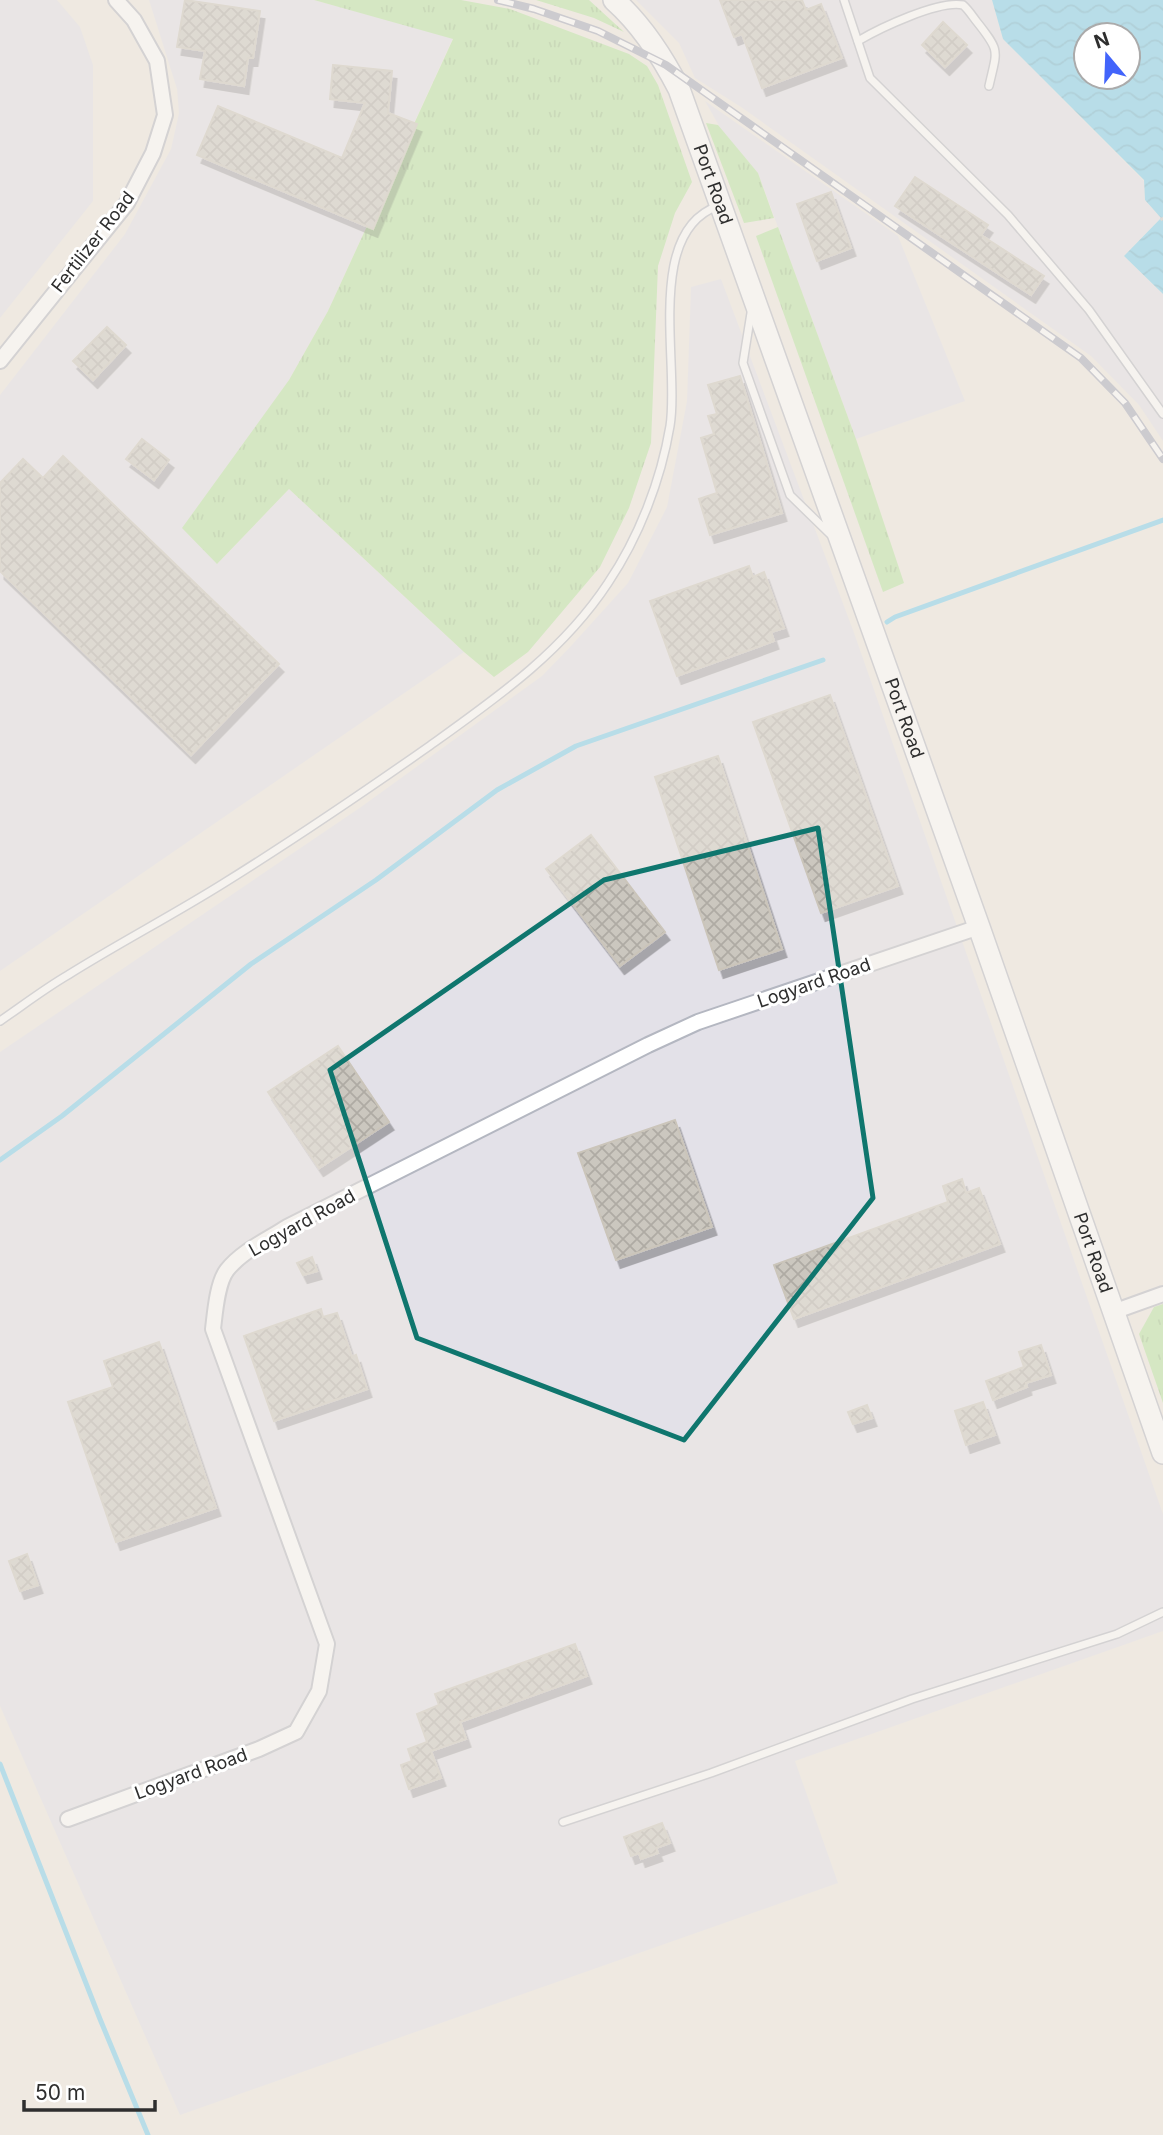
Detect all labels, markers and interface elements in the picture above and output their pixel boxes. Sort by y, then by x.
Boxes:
north arrow [1072,21,1142,91]
text: N [1091,27,1112,54]
street label: Port Road [690,141,738,227]
street label: Fertilizer Road [47,187,138,296]
street label: Port Road [881,675,929,761]
street label: Logyard Road [755,953,873,1012]
street label: Logyard Road [245,1185,359,1260]
street label: Port Road [1070,1210,1117,1296]
street label: Logyard Road [132,1743,250,1804]
scale bar [24,2068,156,2112]
text: 50 m [35,2080,85,2105]

